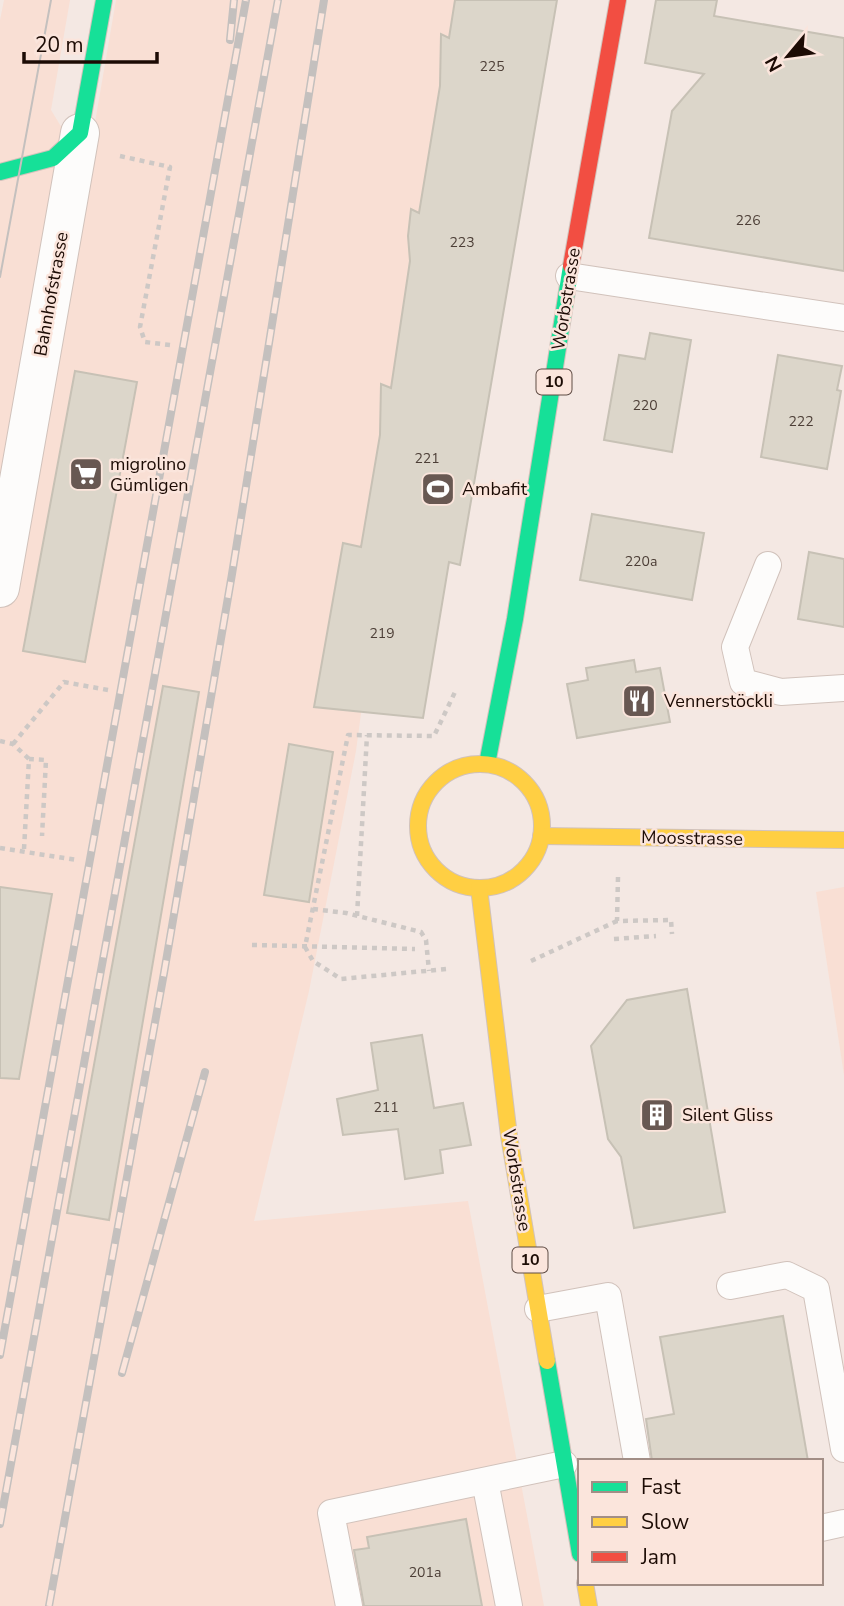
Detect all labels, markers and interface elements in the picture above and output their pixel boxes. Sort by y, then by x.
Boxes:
scale bar [24,21,158,65]
north arrow [753,21,823,91]
text: 20 m [35,31,84,59]
text: N [759,51,789,76]
house number: 225 [479,57,505,76]
house number: 226 [735,211,761,230]
street label: Bahnhofstrasse [28,230,74,358]
house number: 223 [449,233,475,252]
street label: Worbstrasse [546,246,586,352]
road number: 10 [536,370,572,394]
house number: 220 [632,396,658,415]
house number: 222 [788,412,814,431]
house number: 221 [414,449,440,468]
place label: migrolino Gümligen [110,452,188,497]
supermarket icon: migrolino Gümligen [67,455,105,493]
sports icon: Ambafit [419,470,457,508]
place label: Ambafit [462,477,528,501]
house number: 220a [625,552,657,571]
house number: 219 [369,624,395,643]
restaurant icon: Vennerstöckli [620,682,658,720]
place label: Vennerstöckli [663,689,773,713]
street label: Moosstrasse [641,825,743,851]
building icon: Silent Gliss [638,1096,676,1134]
house number: 211 [373,1098,399,1117]
place label: Silent Gliss [682,1103,773,1127]
street label: Worbstrasse [497,1127,537,1233]
road number: 10 [512,1248,548,1272]
legend [578,1459,823,1585]
text: Fast [641,1473,681,1501]
text: Slow [641,1508,690,1536]
text: Jam [640,1543,677,1571]
house number: 201a [409,1563,441,1582]

